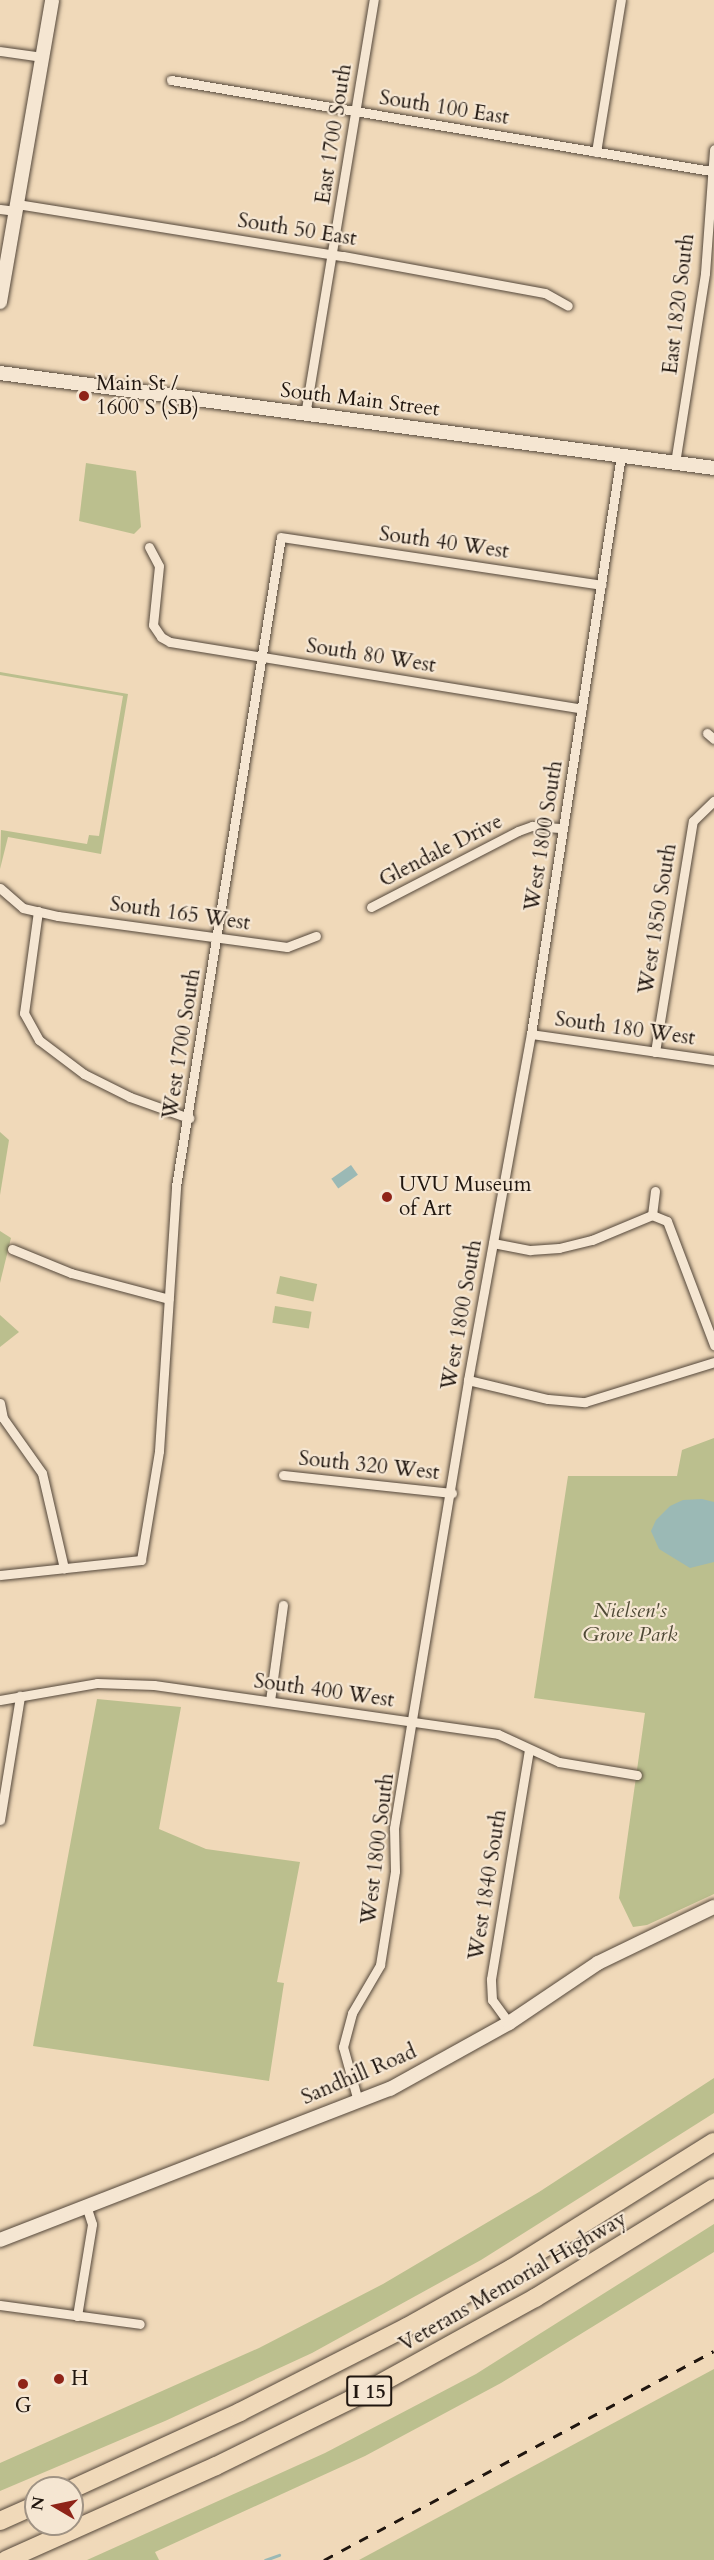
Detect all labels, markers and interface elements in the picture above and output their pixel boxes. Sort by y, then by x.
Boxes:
street label: East 1700 South [310,62,358,206]
street label: South 100 East [377,85,511,131]
street label: South 50 East [236,208,358,252]
street label: East 1820 South [658,232,700,376]
place label: Main St / 1600 S (SB) [96,371,199,421]
street label: South Main Street [279,378,441,422]
marker: Main St / 1600 S (SB) [77,389,91,403]
street label: South 40 West [378,521,510,565]
street label: South 80 West [304,633,438,679]
street label: West 1800 South [520,759,568,913]
street label: Glendale Drive [375,809,507,893]
street label: West 1850 South [634,842,682,996]
street label: South 165 West [108,892,252,936]
street label: West 1700 South [158,967,206,1121]
street label: South 180 West [553,1007,697,1051]
place label: UVU Museum of Art [399,1172,532,1222]
marker: UVU Museum of Art [380,1190,394,1204]
street label: West 1800 South [436,1238,488,1392]
street label: South 320 West [297,1446,441,1486]
park label: Nielsen's Grove Park [583,1598,677,1648]
street label: South 400 West [252,1669,396,1713]
street label: West 1800 South [356,1772,400,1926]
street label: West 1840 South [464,1808,512,1962]
street label: Sandhill Road [298,2039,420,2111]
street label: Veterans Memorial Highway [395,2207,631,2357]
place label: H [71,2366,89,2392]
marker: H [52,2372,66,2386]
road number: I 15 [345,2374,393,2408]
marker: G [16,2377,30,2391]
place label: G [15,2393,31,2419]
north arrow [24,2476,84,2536]
text: N [26,2495,50,2512]

